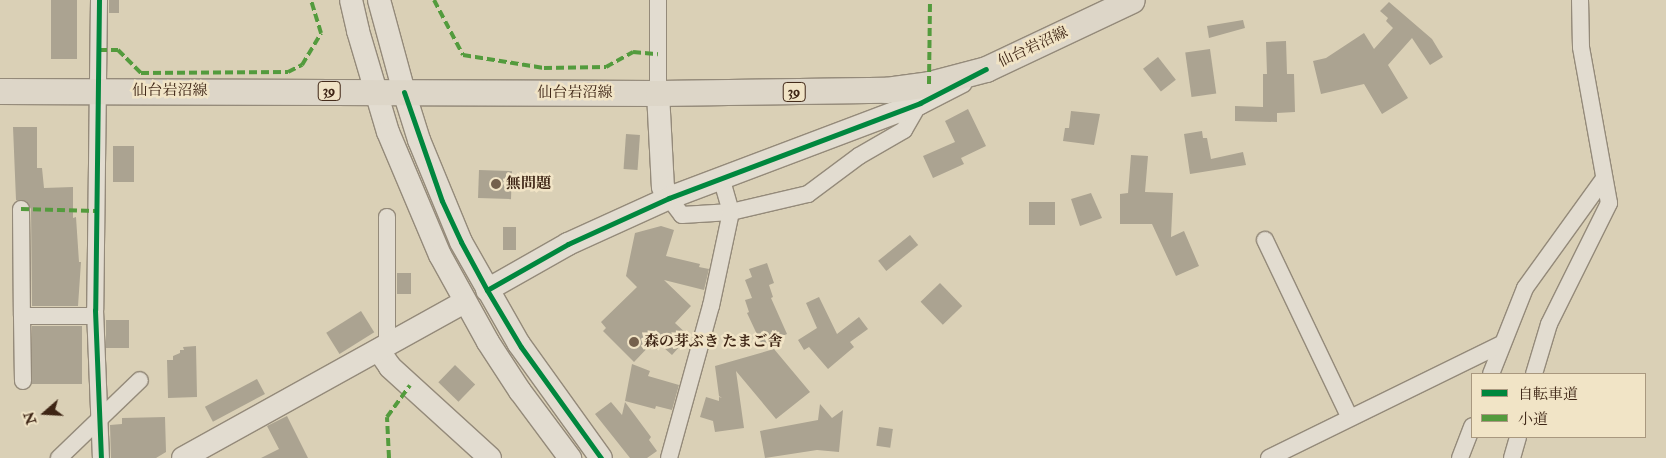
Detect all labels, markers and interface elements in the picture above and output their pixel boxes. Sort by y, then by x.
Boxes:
street label: 仙台岩沼線 [995,23,1071,71]
road number: 39 [316,80,342,102]
road number: 39 [782,80,806,104]
street label: 仙台岩沼線 [133,82,207,100]
street label: 仙台岩沼線 [538,84,612,102]
place label: 無問題 [506,175,551,193]
marker: 無問題 [490,178,502,190]
place label: 森の芽ぶき たまご舎 [644,333,782,351]
marker: 森の芽ぶき たまご舎 [628,336,640,348]
legend [1471,373,1646,438]
text: 自転車道 [1518,385,1578,404]
north arrow [20,388,70,438]
text: N [20,409,40,427]
text: 小道 [1518,410,1548,429]

